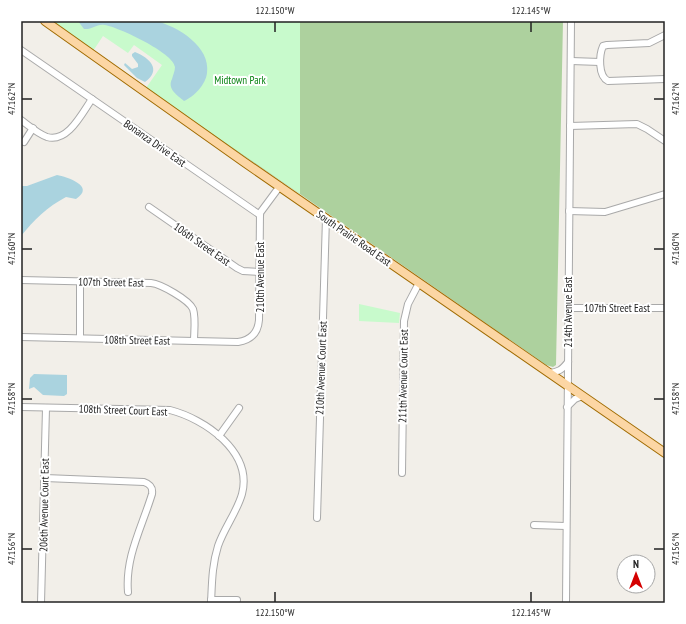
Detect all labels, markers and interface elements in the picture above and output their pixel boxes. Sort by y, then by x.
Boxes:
text: 122.150°W [256,4,295,17]
text: 122.145°W [512,4,551,17]
park label: Midtown Park [214,73,267,87]
text: 47.162°N [5,83,18,115]
text: 47.162°N [669,83,682,115]
street label: Bonanza Drive East [121,116,189,170]
street label: South Prairie Road East [314,207,394,269]
street label: 106th Street East [171,219,233,269]
text: 47.160°N [5,233,18,265]
text: 47.160°N [669,233,682,265]
street label: 210th Avenue East [253,242,267,312]
street label: 107th Street East [78,274,144,290]
street label: 214th Avenue East [561,277,575,347]
street label: 107th Street East [584,301,650,315]
street label: 210th Avenue Court East [312,321,330,415]
street label: 211th Avenue Court East [395,329,411,423]
street label: 108th Street East [104,332,170,348]
text: 47.158°N [5,383,18,415]
text: 47.158°N [669,383,682,415]
street label: 108th Street Court East [78,401,168,419]
street label: 206th Avenue Court East [36,458,52,552]
text: 47.156°N [5,533,18,565]
text: 47.156°N [669,533,682,565]
north arrow [616,554,656,594]
text: N [633,557,639,571]
text: 122.150°W [256,606,295,619]
text: 122.145°W [512,606,551,619]

